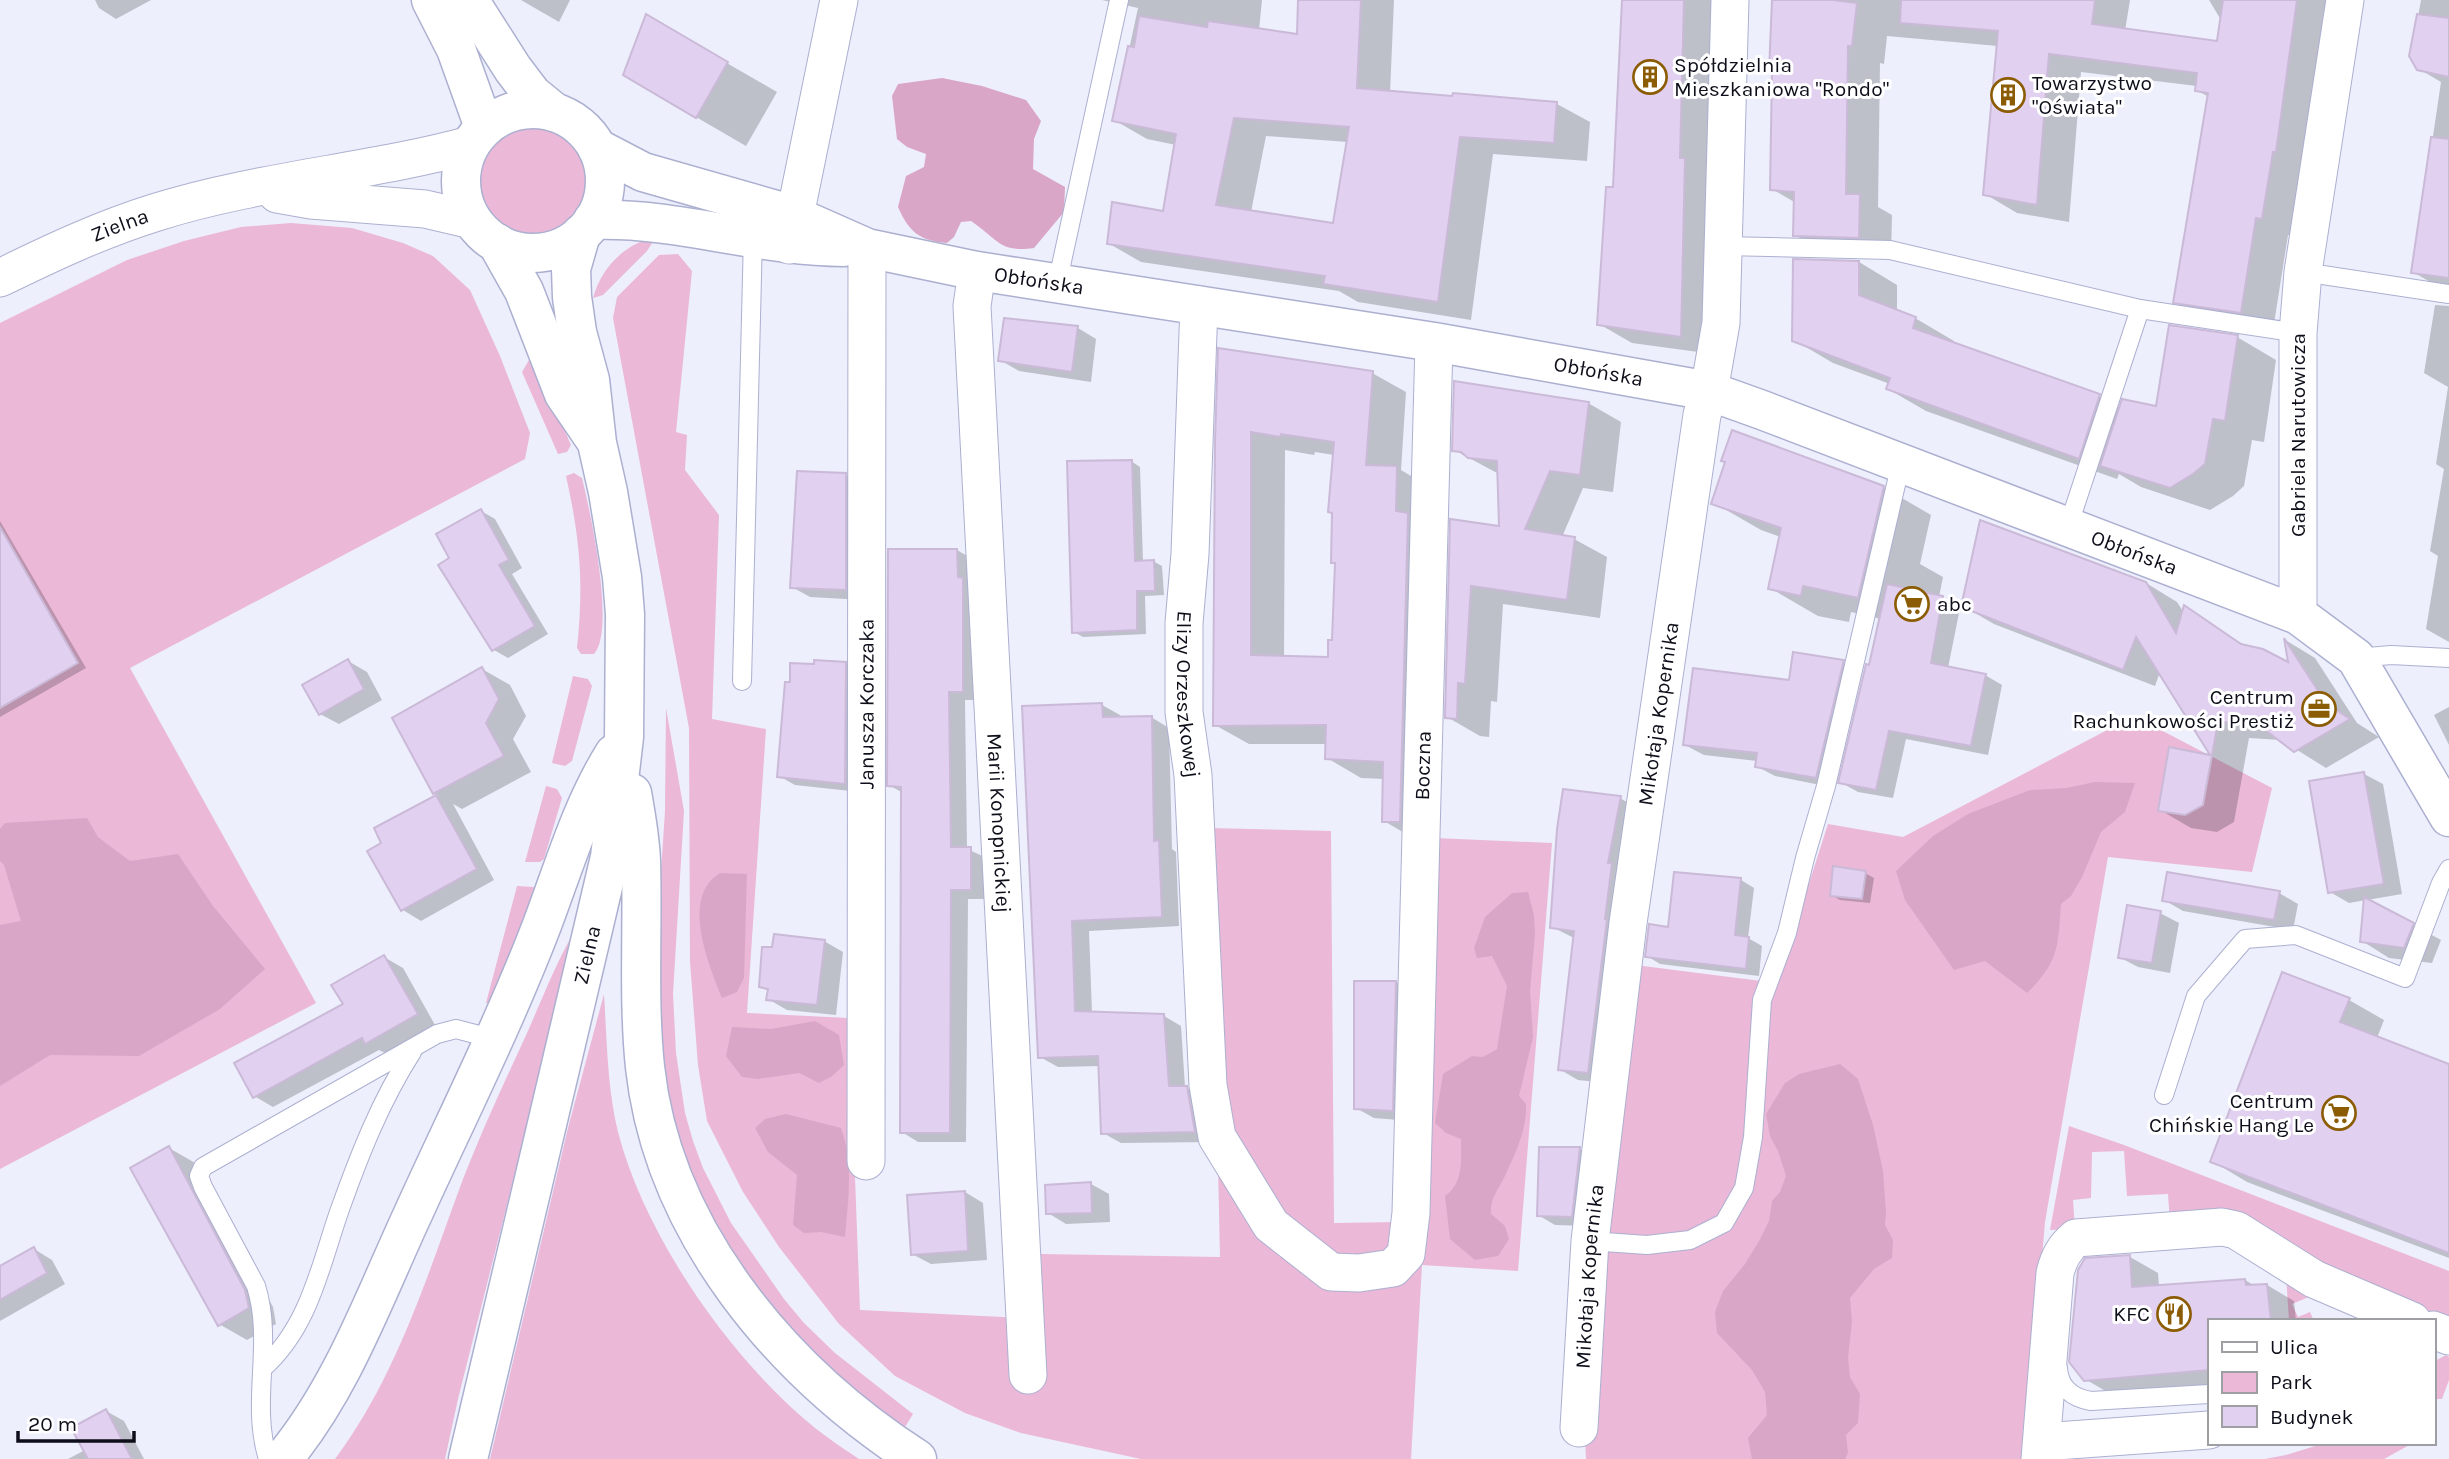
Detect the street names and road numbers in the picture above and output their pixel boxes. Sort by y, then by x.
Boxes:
street label: Zielna [87,204,152,247]
street label: Obłońska [992,262,1086,299]
street label: Gabriela Narutowicza [2286,333,2310,537]
street label: Obłońska [1552,352,1645,391]
street label: Obłońska [2088,525,2181,580]
street label: Elizy Orzeszkowej [1172,610,1205,779]
street label: Janusza Korczaka [854,619,879,789]
street label: Mikołaja Kopernika [1633,620,1684,807]
street label: Boczna [1410,731,1436,801]
street label: Marii Konopnickiej [982,732,1016,914]
street label: Zielna [568,923,605,987]
street label: Mikołaja Kopernika [1571,1183,1609,1369]

